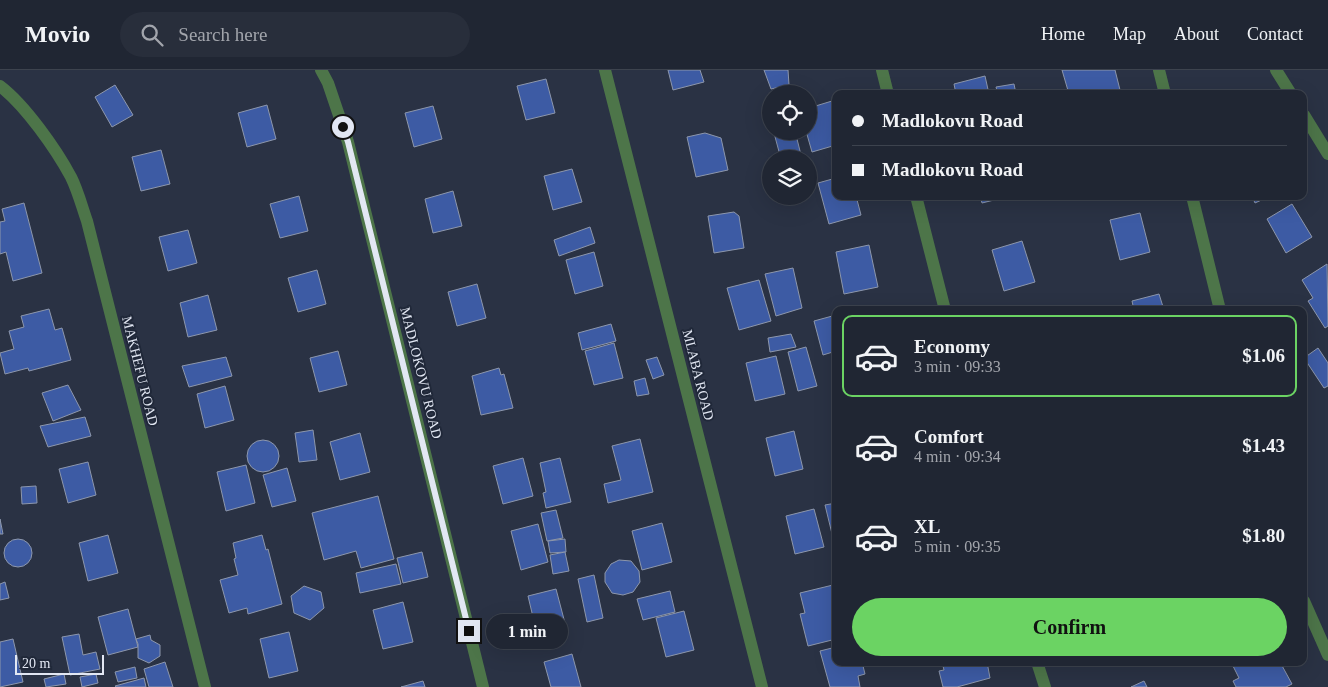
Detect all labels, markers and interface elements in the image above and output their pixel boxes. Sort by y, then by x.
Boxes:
search box [120,12,470,57]
text: Movio [25,21,90,47]
icon: search [138,21,166,49]
text: Search here [178,24,267,45]
text: Home [1041,24,1085,44]
text: Map [1113,24,1146,44]
text: About [1174,24,1219,44]
text: Contact [1247,24,1303,44]
map controls [762,85,817,205]
button: locate [762,85,817,140]
text: Madlokovu Road [882,110,1023,131]
route start [332,116,354,138]
button: layers [762,150,817,205]
text: Madlokovu Road [882,159,1023,180]
street label: MADLOKOVU ROAD [397,306,445,440]
street label: MAKHEFU ROAD [119,315,161,427]
street label: MLABA ROAD [679,328,717,422]
icon: car [854,334,899,379]
text: Economy [914,336,990,357]
text: $1.06 [1242,345,1285,366]
text: 3 min · 09:33 [914,358,1001,375]
icon: car [854,424,899,469]
text: Comfort [914,426,984,447]
text: $1.43 [1242,435,1285,456]
text: 4 min · 09:34 [914,448,1001,465]
icon: car [854,514,899,559]
text: XL [914,516,940,537]
text: $1.80 [1242,525,1285,546]
text: 5 min · 09:35 [914,538,1001,555]
button: Confirm [852,598,1287,656]
callout: 1 min [486,614,569,648]
route end [458,620,480,642]
text: 1 min [508,623,546,640]
scale bar [15,652,104,675]
text: 20 m [22,656,50,671]

